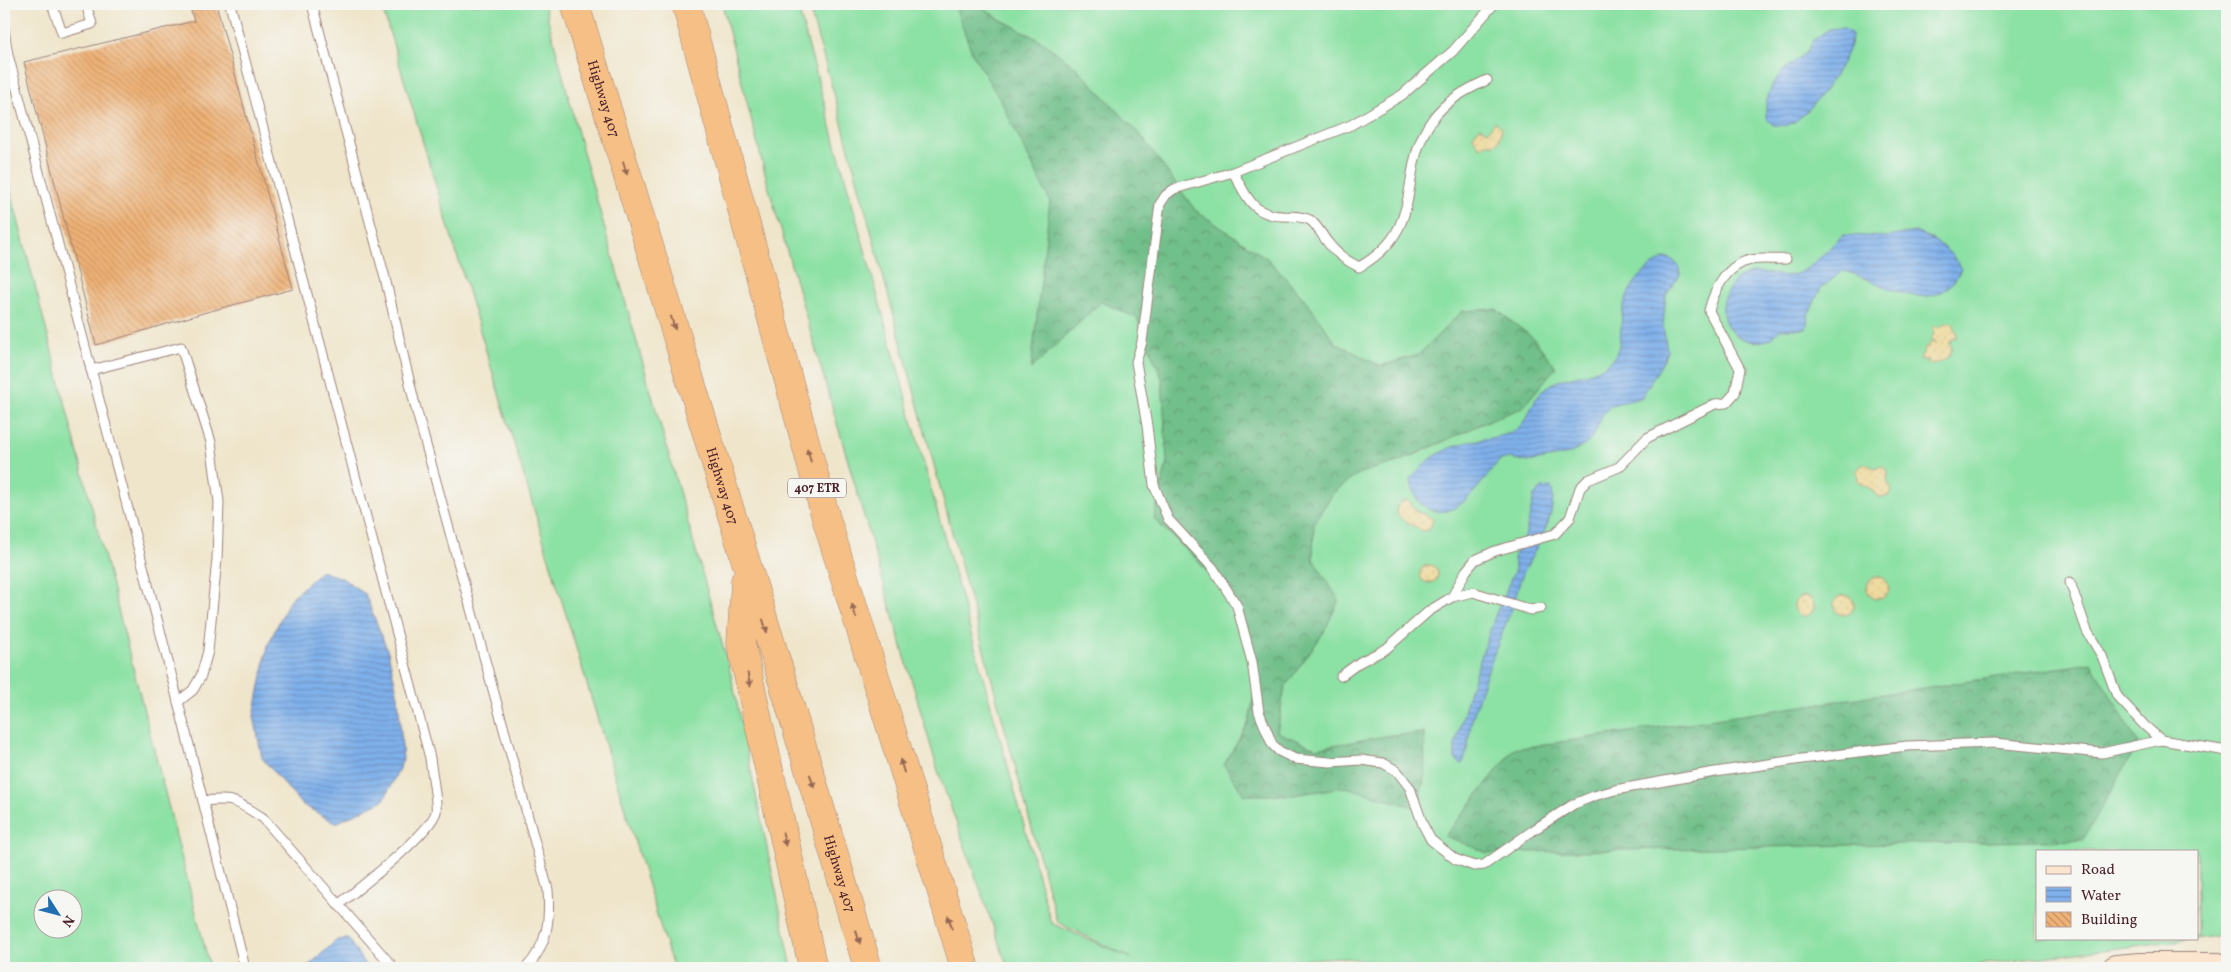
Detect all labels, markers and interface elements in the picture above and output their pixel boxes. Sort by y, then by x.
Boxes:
street label: Highway 407 [582,58,624,141]
one-way arrow [622,160,630,175]
one-way arrow [669,316,677,331]
street label: Highway 407 [700,445,742,528]
one-way arrow [804,448,812,463]
road number: 407 ETR [788,478,846,498]
one-way arrow [850,604,858,619]
one-way arrow [762,618,770,633]
one-way arrow [746,673,754,689]
one-way arrow [898,759,906,774]
one-way arrow [809,774,817,789]
one-way arrow [780,831,788,847]
street label: Highway 407 [818,833,859,915]
legend [2036,850,2198,940]
text: Road [2081,860,2115,881]
text: Water [2081,886,2121,907]
north arrow [32,890,82,940]
text: Building [2081,910,2138,931]
text: N [57,911,78,930]
one-way arrow [946,914,954,929]
one-way arrow [855,930,863,945]

